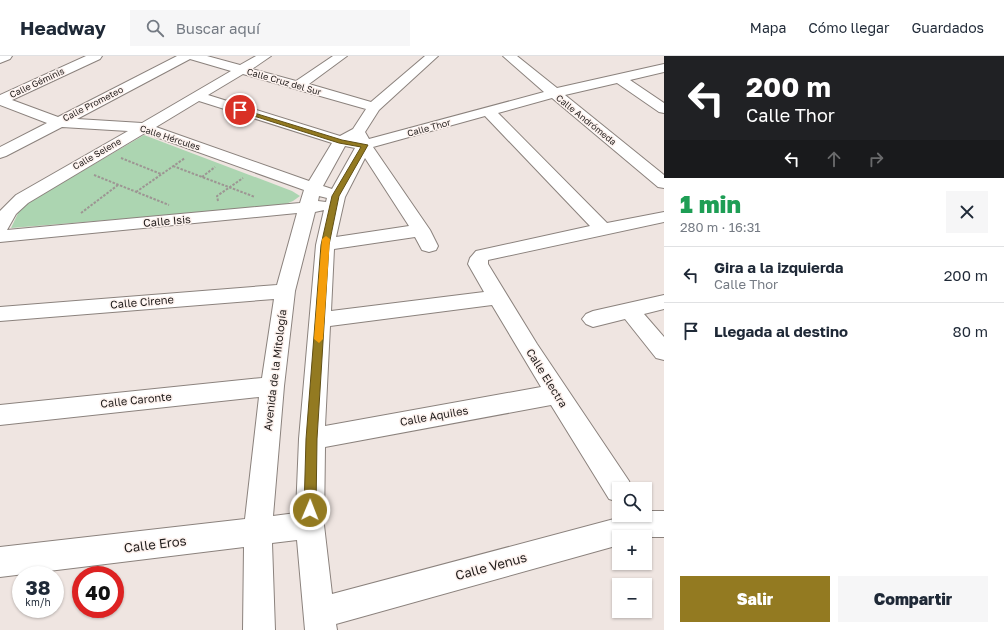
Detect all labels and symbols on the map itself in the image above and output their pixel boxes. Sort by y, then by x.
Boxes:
street label: Calle Géminis [8,65,66,100]
street label: Calle Cruz del Sur [246,66,323,98]
street label: Calle Prometeo [61,84,125,124]
street label: Calle Andrómeda [554,92,619,147]
pin [223,93,257,127]
street label: Calle Thor [406,116,452,139]
street label: Calle Hércules [139,123,202,153]
street label: Calle Selene [71,135,123,172]
street label: Calle Isis [143,212,192,229]
street label: Calle Cirene [110,292,174,311]
street label: Avenida de la Mitología [261,309,288,431]
street label: Calle Electra [524,346,571,410]
street label: Calle Caronte [100,389,172,410]
street label: Calle Aquiles [399,403,469,428]
position arrow [289,489,331,531]
street label: Calle Eros [123,532,187,556]
street label: Calle Venus [453,549,529,583]
speed limit sign: 40 [72,566,124,618]

